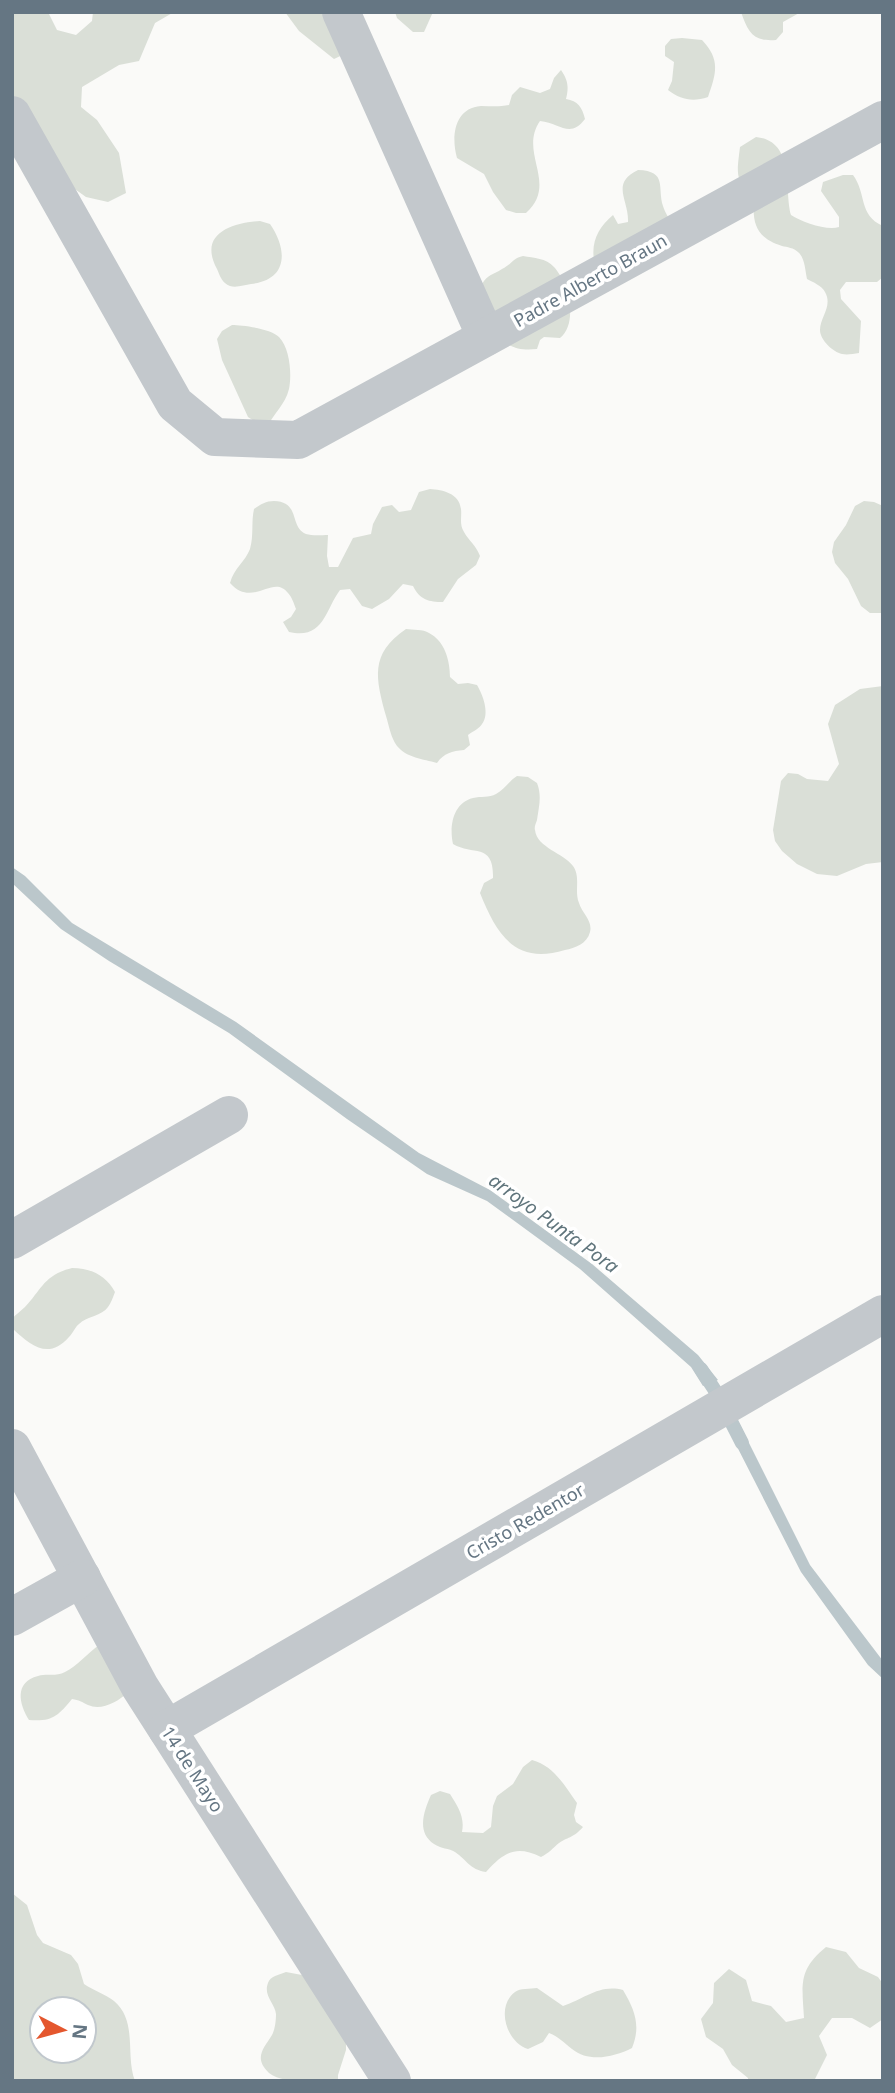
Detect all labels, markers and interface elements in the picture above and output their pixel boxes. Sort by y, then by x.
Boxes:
street label: Padre Alberto Braun [509,228,671,332]
water label: arroyo Punta Pora [484,1167,624,1279]
street label: Cristo Redentor [462,1477,589,1565]
street label: 14 de Mayo [156,1722,230,1816]
north arrow [28,1995,98,2065]
text: N [66,2023,94,2041]

